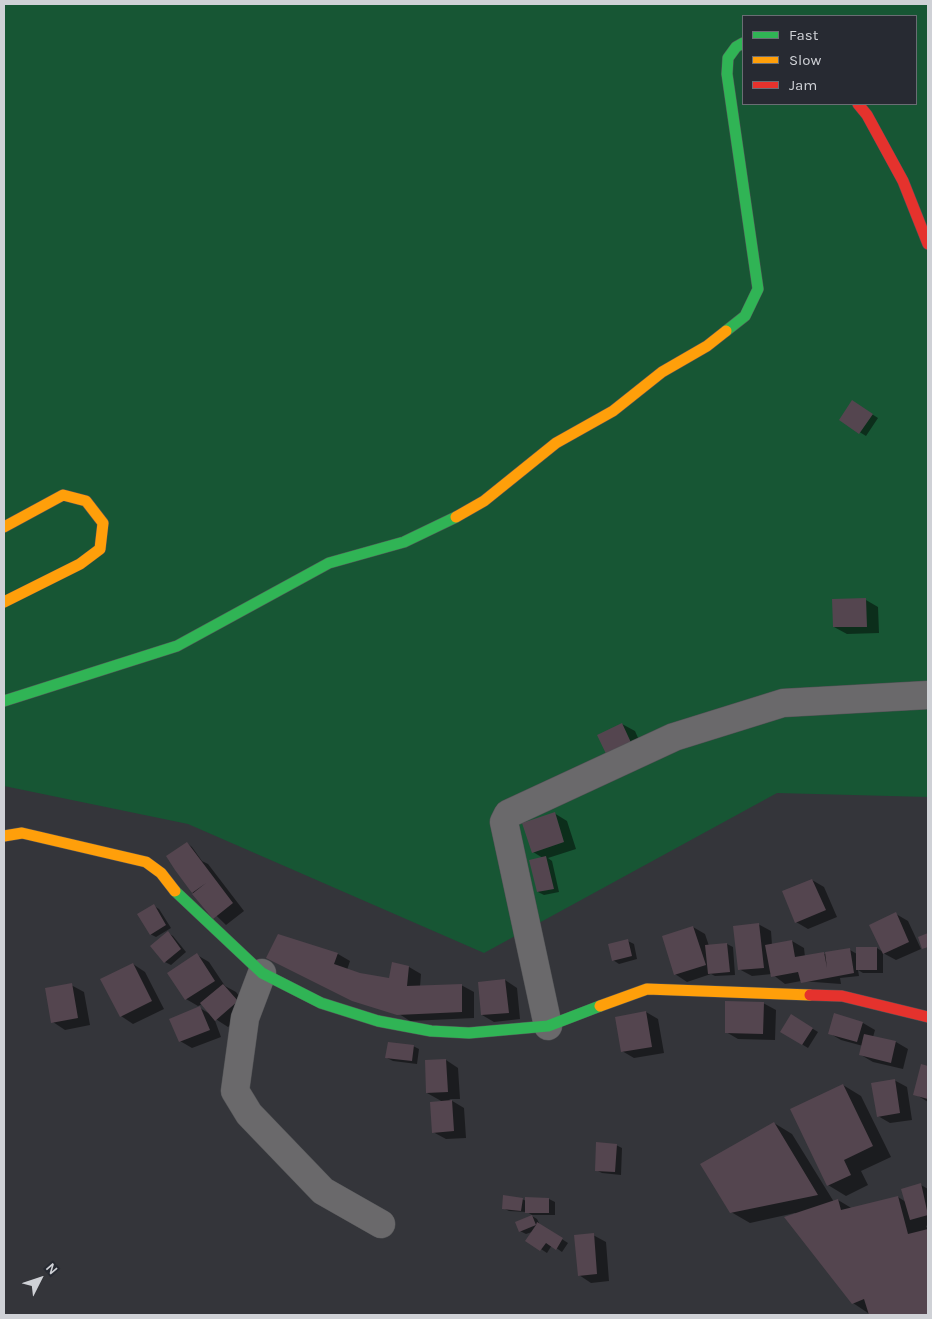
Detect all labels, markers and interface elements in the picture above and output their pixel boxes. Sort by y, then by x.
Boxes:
legend [742,15,917,105]
text: Fast [789,26,818,44]
text: Slow [789,51,821,69]
text: Jam [789,76,817,94]
north arrow [15,1254,65,1304]
text: N [42,1259,61,1278]

